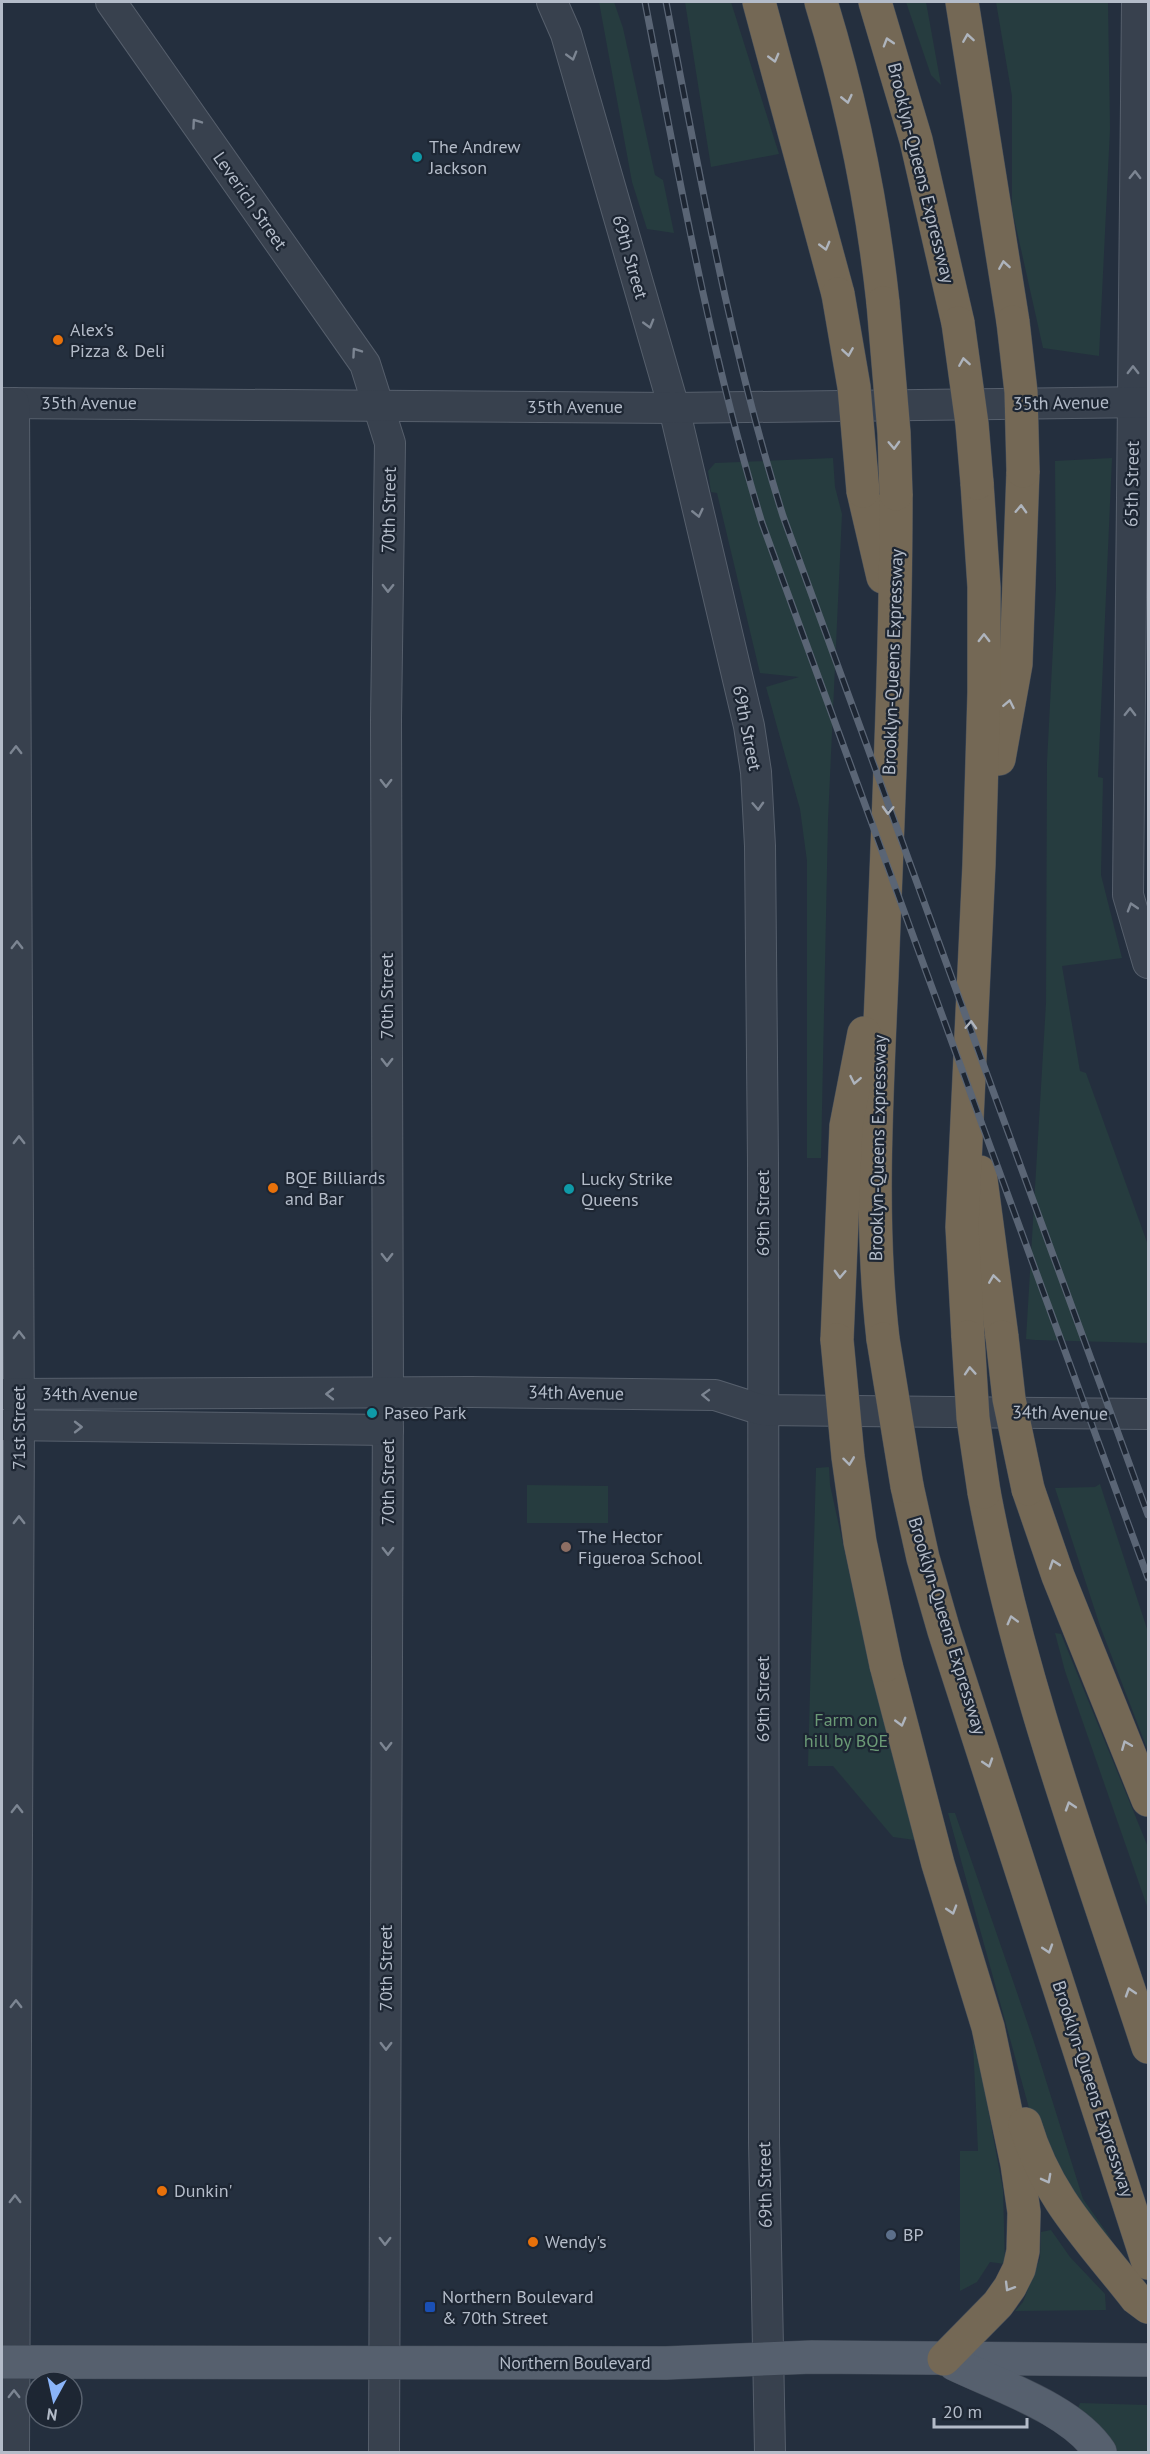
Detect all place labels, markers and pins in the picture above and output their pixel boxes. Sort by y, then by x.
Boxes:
place label: The Andrew Jackson [428,135,521,179]
marker: The Andrew Jackson [410,150,424,164]
place label: Alex’s Pizza & Deli [70,318,165,362]
marker: Alex’s Pizza & Deli [51,333,65,347]
place label: BQE Billiards and Bar [285,1166,385,1210]
place label: Lucky Strike Queens [581,1167,673,1211]
marker: BQE Billiards and Bar [266,1181,280,1195]
marker: Lucky Strike Queens [562,1182,576,1196]
place label: Paseo Park [384,1401,467,1424]
marker: Paseo Park [365,1406,379,1420]
place label: The Hector Figueroa School [578,1525,703,1569]
marker: The Hector Figueroa School [559,1540,573,1554]
place label: Dunkin' [174,2179,233,2202]
marker: Dunkin' [155,2184,169,2198]
place label: BP [903,2223,924,2246]
marker: BP [884,2228,898,2242]
place label: Wendy's [545,2230,607,2253]
marker: Wendy's [526,2235,540,2249]
place label: Northern Boulevard & 70th Street [442,2285,594,2329]
marker: Northern Boulevard & 70th Street [423,2300,437,2314]

